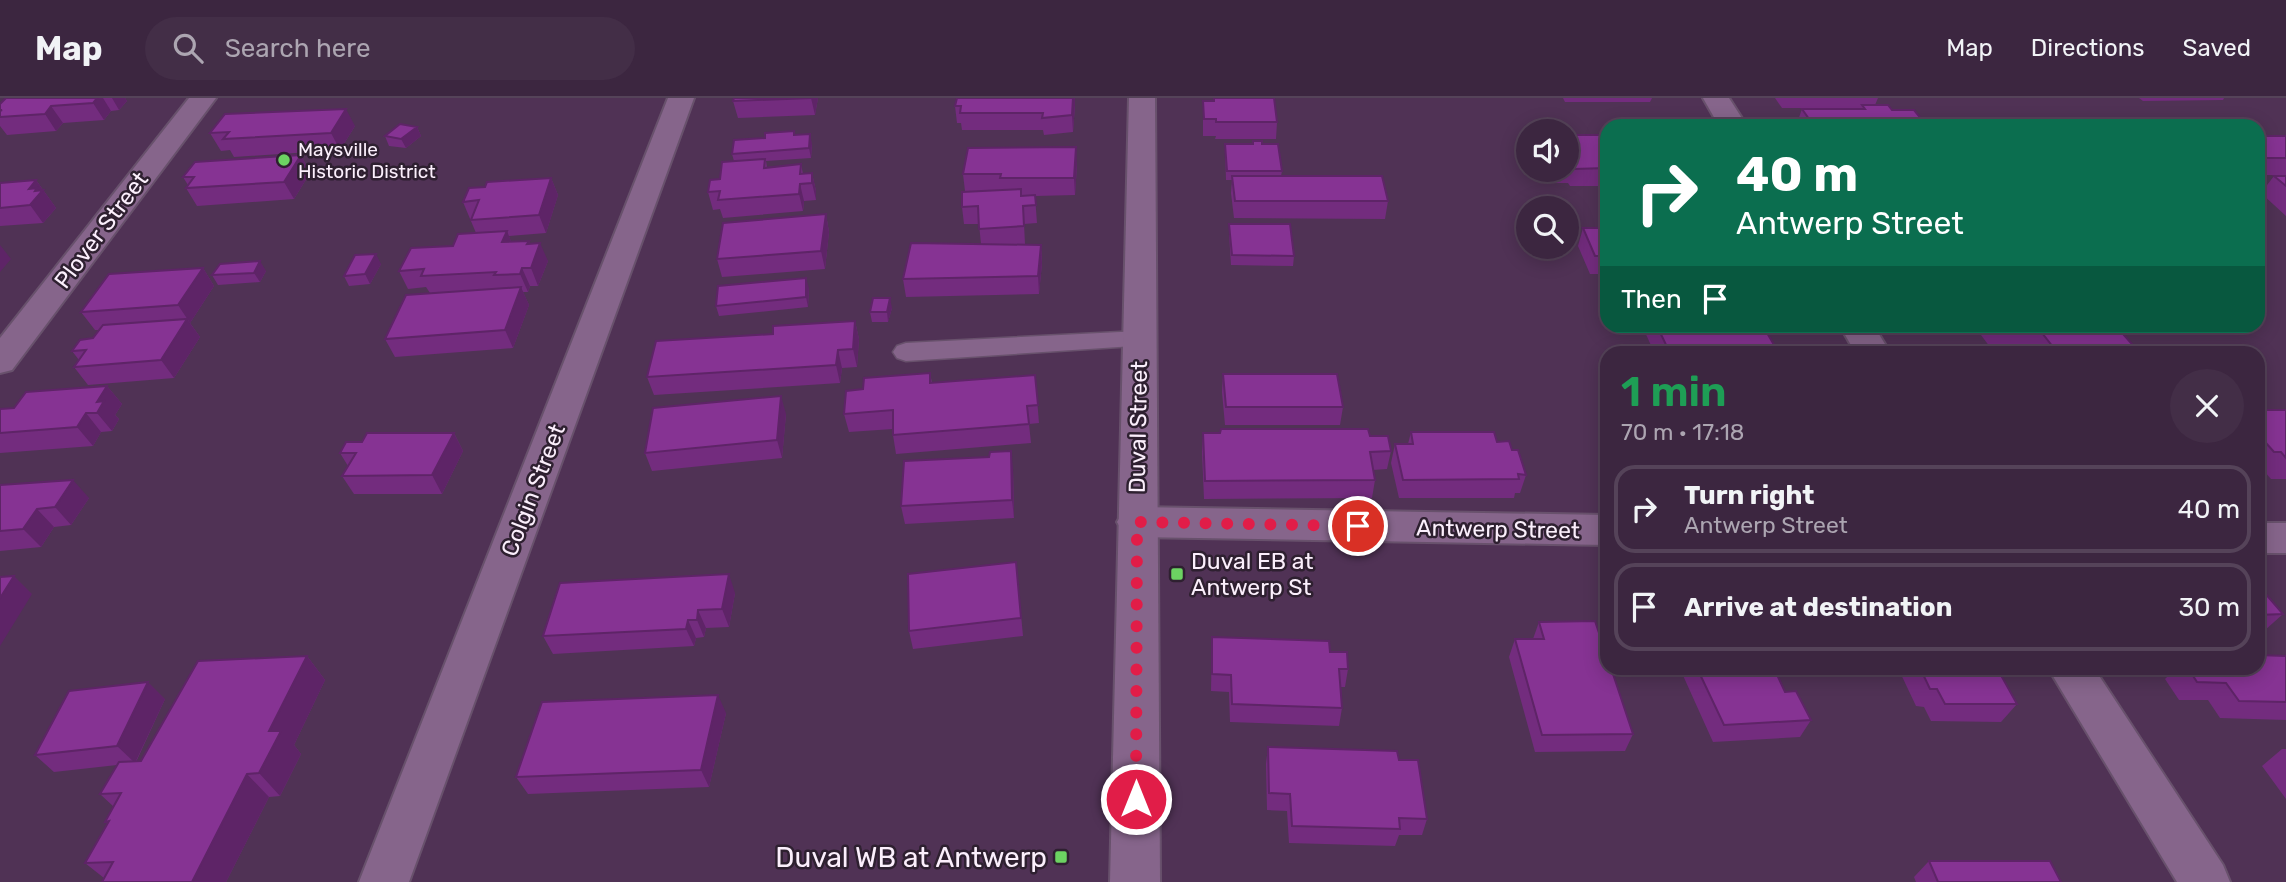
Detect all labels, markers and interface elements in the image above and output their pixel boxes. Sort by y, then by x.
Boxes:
search box [145,17,635,80]
text: Map [35,29,103,68]
icon: search [169,29,207,67]
text: Search here [225,33,370,64]
text: Map [1946,34,1993,62]
text: Directions [2031,34,2144,62]
text: Saved [2182,34,2251,62]
map controls [1516,119,1579,259]
button: sound [1516,119,1579,182]
place label: Maysville Historic District [298,138,436,183]
text: 40 m [1736,145,1858,203]
icon: right [1621,147,1712,238]
marker: Maysville Historic District [276,152,292,168]
street label: Plover Street [48,166,154,294]
button: search [1516,196,1579,259]
text: Antwerp Street [1736,204,1964,242]
icon: arrive [1696,280,1734,318]
text: Then [1621,284,1682,315]
street label: Duval Street [1123,361,1153,493]
text: 1 min [1621,367,1727,417]
button: close [2170,369,2244,443]
text: 70 m · 17:18 [1621,418,1744,446]
street label: Colgin Street [495,420,571,560]
text: Turn right [1684,480,1814,511]
icon: right [1625,490,1663,528]
text: 40 m [2178,494,2240,525]
pin [1328,496,1388,556]
icon: arrive [1339,507,1377,545]
text: Antwerp Street [1684,511,1848,539]
street label: Antwerp Street [1416,514,1580,544]
place label: Duval EB at Antwerp St [1191,547,1313,601]
marker: Duval EB at Antwerp St [1169,566,1185,582]
icon: arrive [1625,588,1663,626]
text: Arrive at destination [1684,592,1952,623]
text: 30 m [2178,592,2240,623]
position arrow [1099,762,1173,836]
place label: Duval WB at Antwerp [775,841,1047,874]
marker: Duval WB at Antwerp [1053,849,1069,865]

